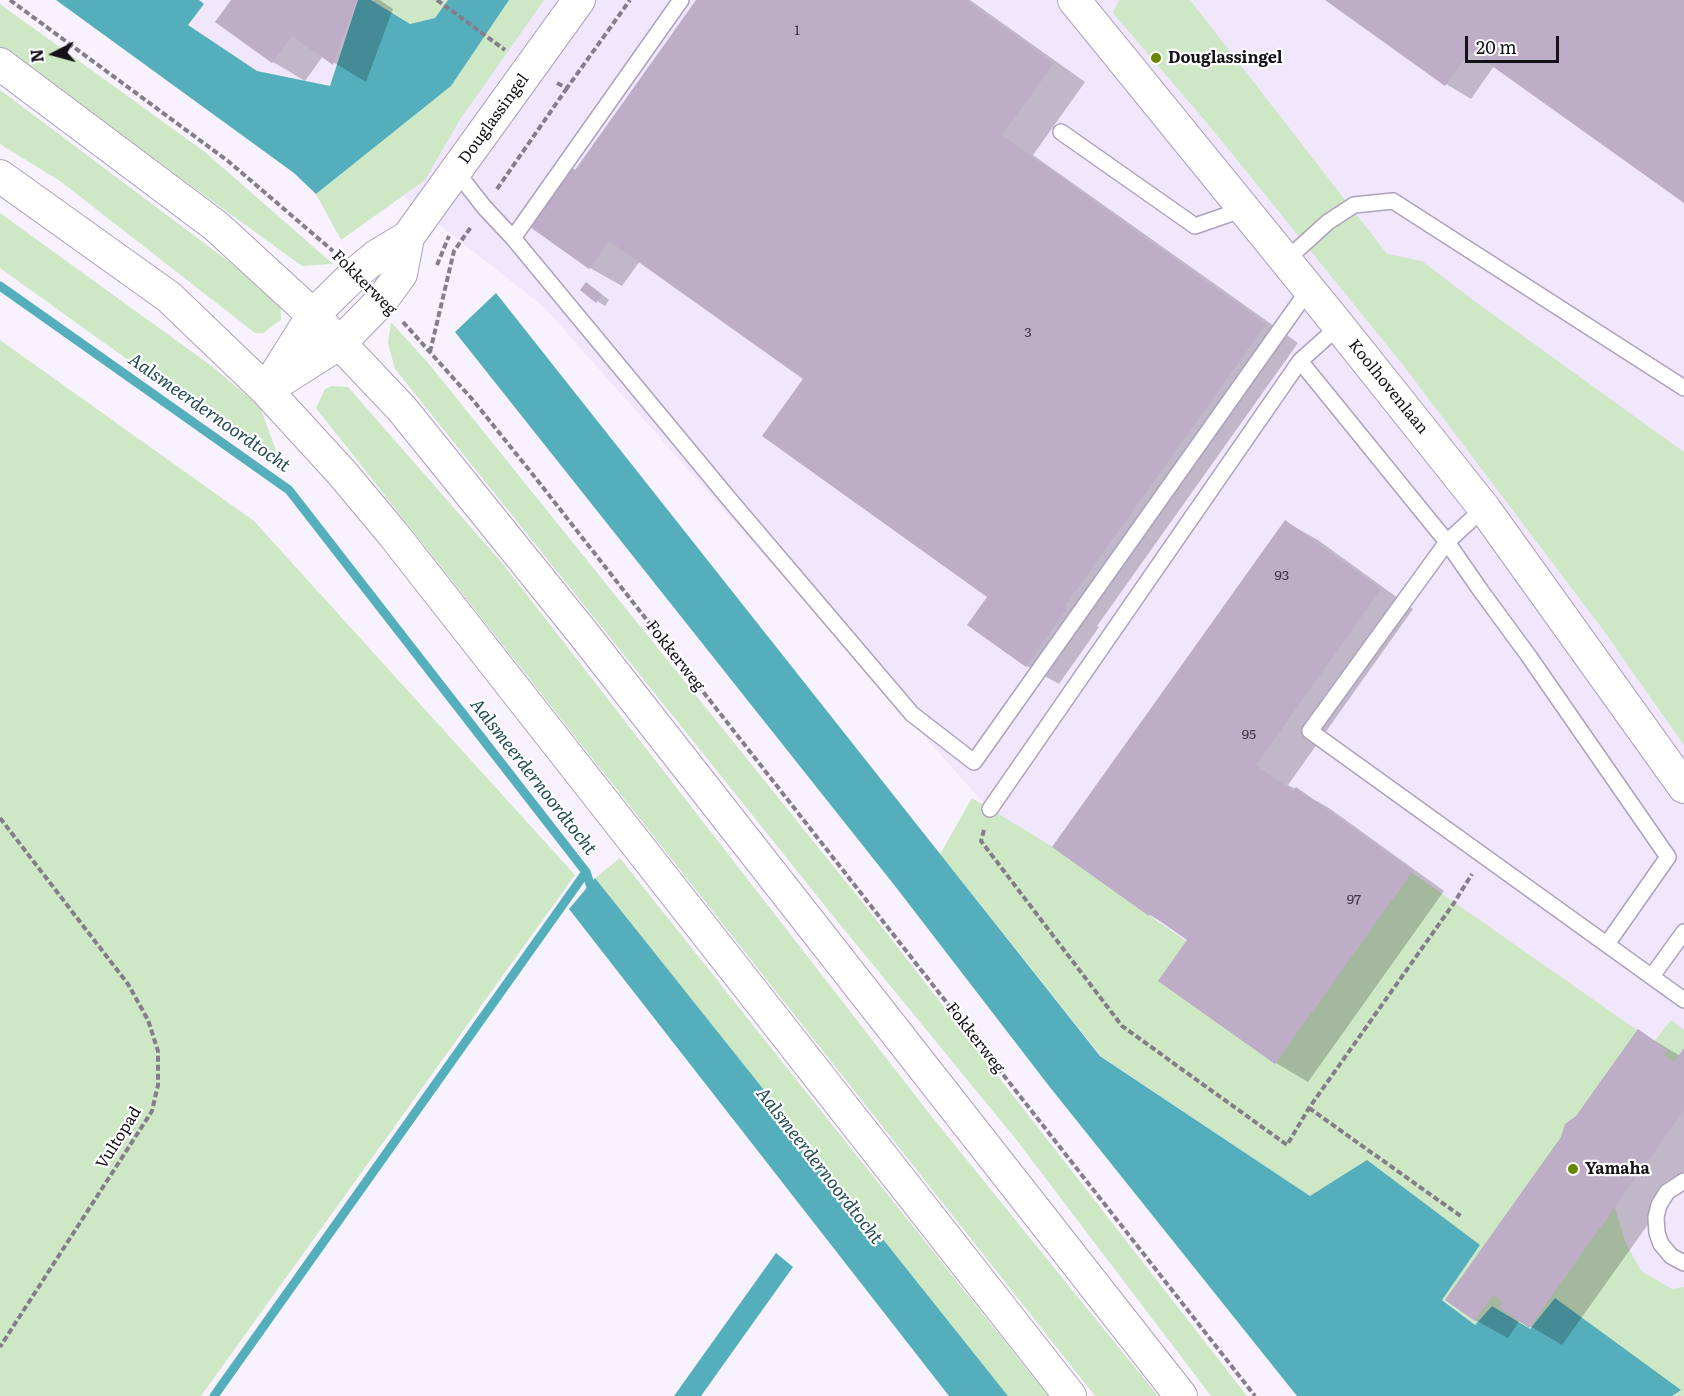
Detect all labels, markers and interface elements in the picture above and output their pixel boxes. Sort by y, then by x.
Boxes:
house number: 1 [794,23,800,39]
north arrow [24,24,84,84]
scale bar [1468,24,1562,62]
text: 20 m [1476,33,1517,60]
text: N [23,48,49,64]
place label: Douglassingel [1168,48,1283,68]
marker: Douglassingel [1149,51,1163,65]
street label: Douglassingel [455,70,533,168]
street label: Fokkerweg [327,246,401,320]
house number: 3 [1024,325,1032,341]
street label: Koolhovenlaan [1344,336,1432,438]
water label: Aalsmeerdernoordtocht [124,349,294,477]
house number: 93 [1275,568,1289,584]
street label: Fokkerweg [642,617,708,695]
water label: Aalsmeerdernoordtocht [465,694,601,860]
house number: 95 [1242,727,1256,743]
house number: 97 [1347,892,1361,908]
street label: Fokkerweg [942,999,1008,1077]
water label: Aalsmeerdernoordtocht [751,1083,887,1249]
street label: Vultopad [92,1103,146,1173]
place label: Yamaha [1585,1159,1650,1179]
marker: Yamaha [1566,1162,1580,1176]

